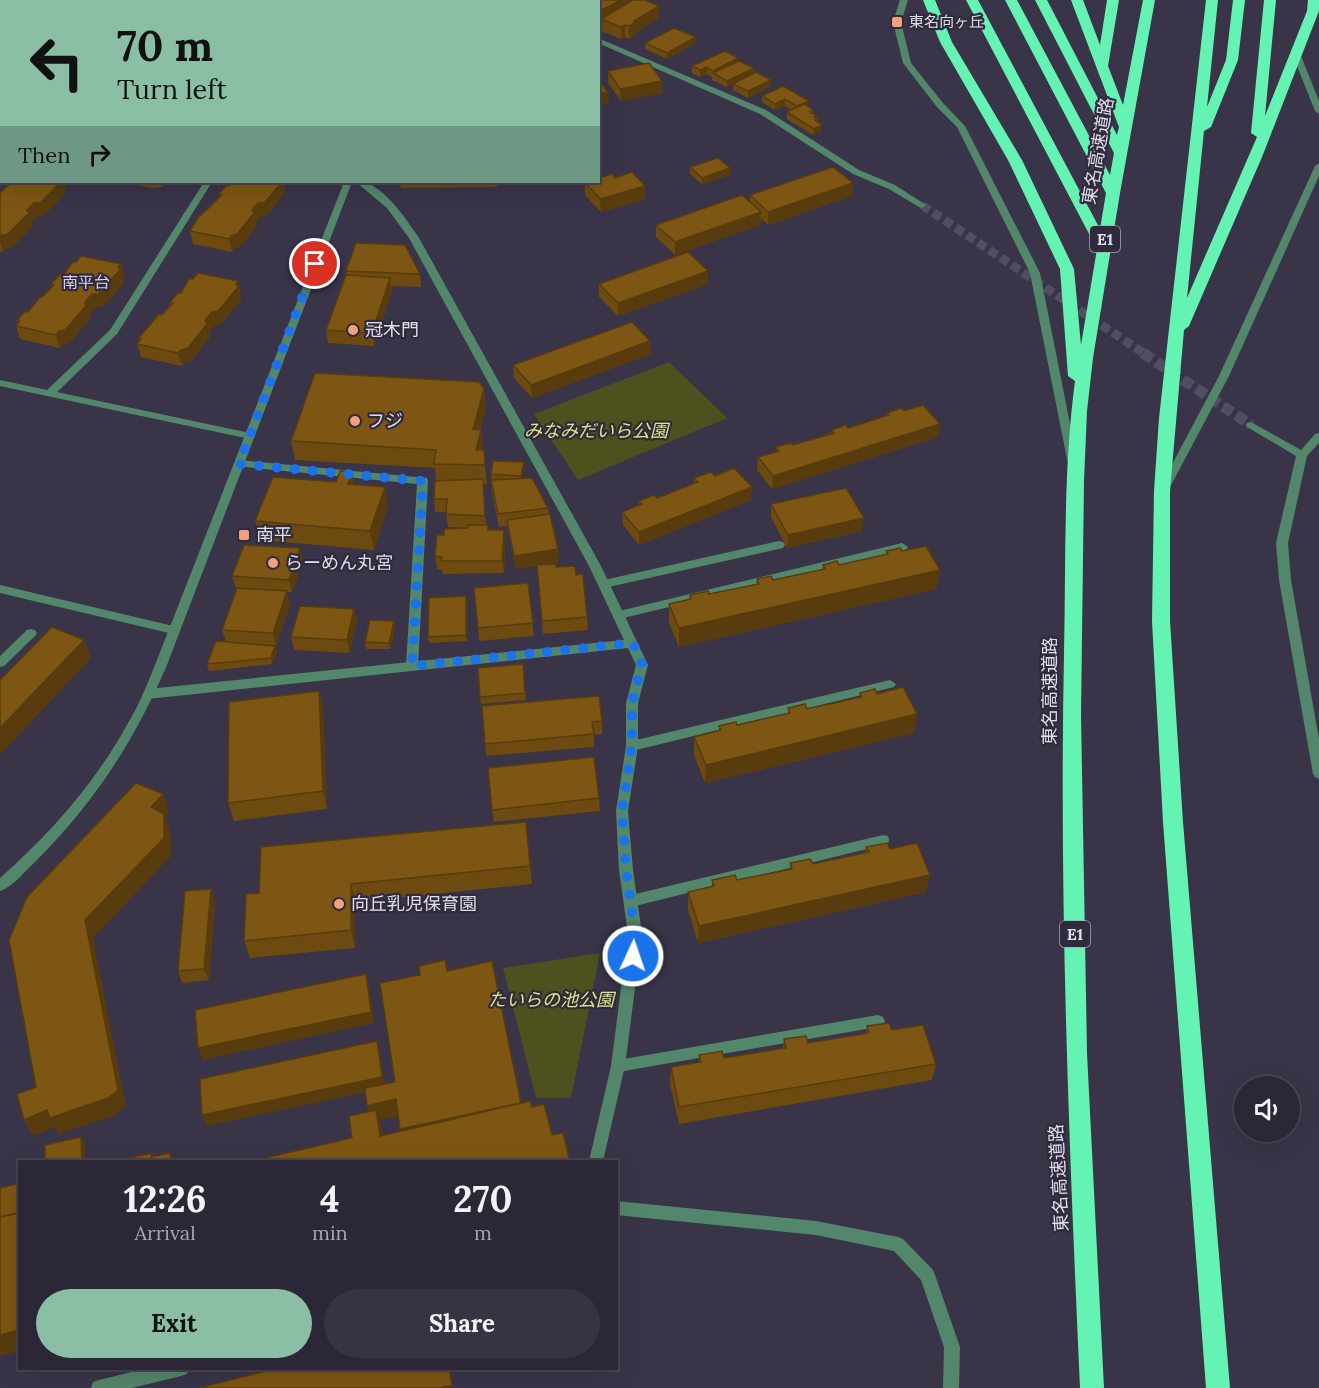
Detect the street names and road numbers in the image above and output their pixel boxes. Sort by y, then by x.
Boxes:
street label: 東名高速道路 [1077,96,1118,206]
road number: E1 [1090,226,1120,252]
street label: 東名高速道路 [1038,637,1061,745]
road number: E1 [1060,921,1090,947]
street label: 東名高速道路 [1044,1123,1073,1233]

